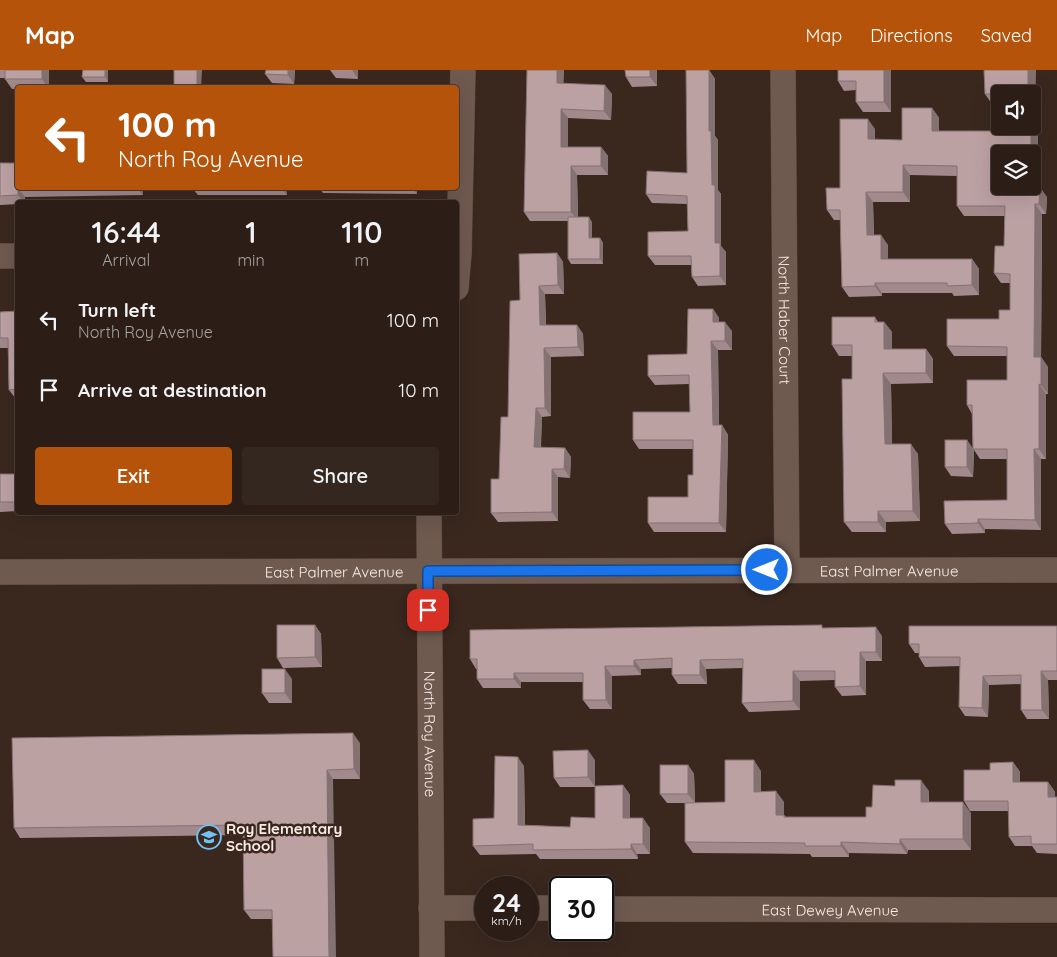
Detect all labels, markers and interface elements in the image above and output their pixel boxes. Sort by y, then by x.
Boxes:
text: Map [25,20,75,50]
text: Map [805,24,842,47]
text: Directions [870,24,953,47]
text: Saved [981,24,1032,47]
map controls [991,85,1041,195]
button: sound [991,85,1041,135]
text: 100 m [118,102,217,146]
icon: left [35,105,100,170]
text: North Roy Avenue [118,145,303,173]
button: layers [991,145,1041,195]
text: 16:44 [92,213,161,251]
text: 1 [245,213,257,251]
text: 110 [341,213,382,251]
text: Arrival [102,250,150,270]
text: min [237,250,265,270]
text: m [355,250,369,270]
street label: North Haber Court [775,255,795,385]
text: Turn left [78,298,156,322]
icon: left [35,306,63,334]
text: 100 m [387,308,439,332]
text: North Roy Avenue [78,322,213,342]
icon: arrive [35,376,63,404]
text: Arrive at destination [78,378,267,402]
text: 10 m [398,378,439,402]
button: Exit [35,447,232,505]
button: Share [242,447,439,505]
position arrow [740,543,792,595]
street label: East Palmer Avenue [820,561,958,580]
street label: East Palmer Avenue [265,562,403,581]
pin [407,589,449,631]
icon: arrive [414,596,442,624]
street label: North Roy Avenue [421,671,440,797]
place label: Roy Elementary School [226,819,342,855]
school or university icon: Roy Elementary School [196,824,222,850]
speed limit sign: 30 [549,876,614,941]
text: 24 [492,887,521,918]
street label: East Dewey Avenue [762,900,898,919]
text: km/h [491,913,522,928]

